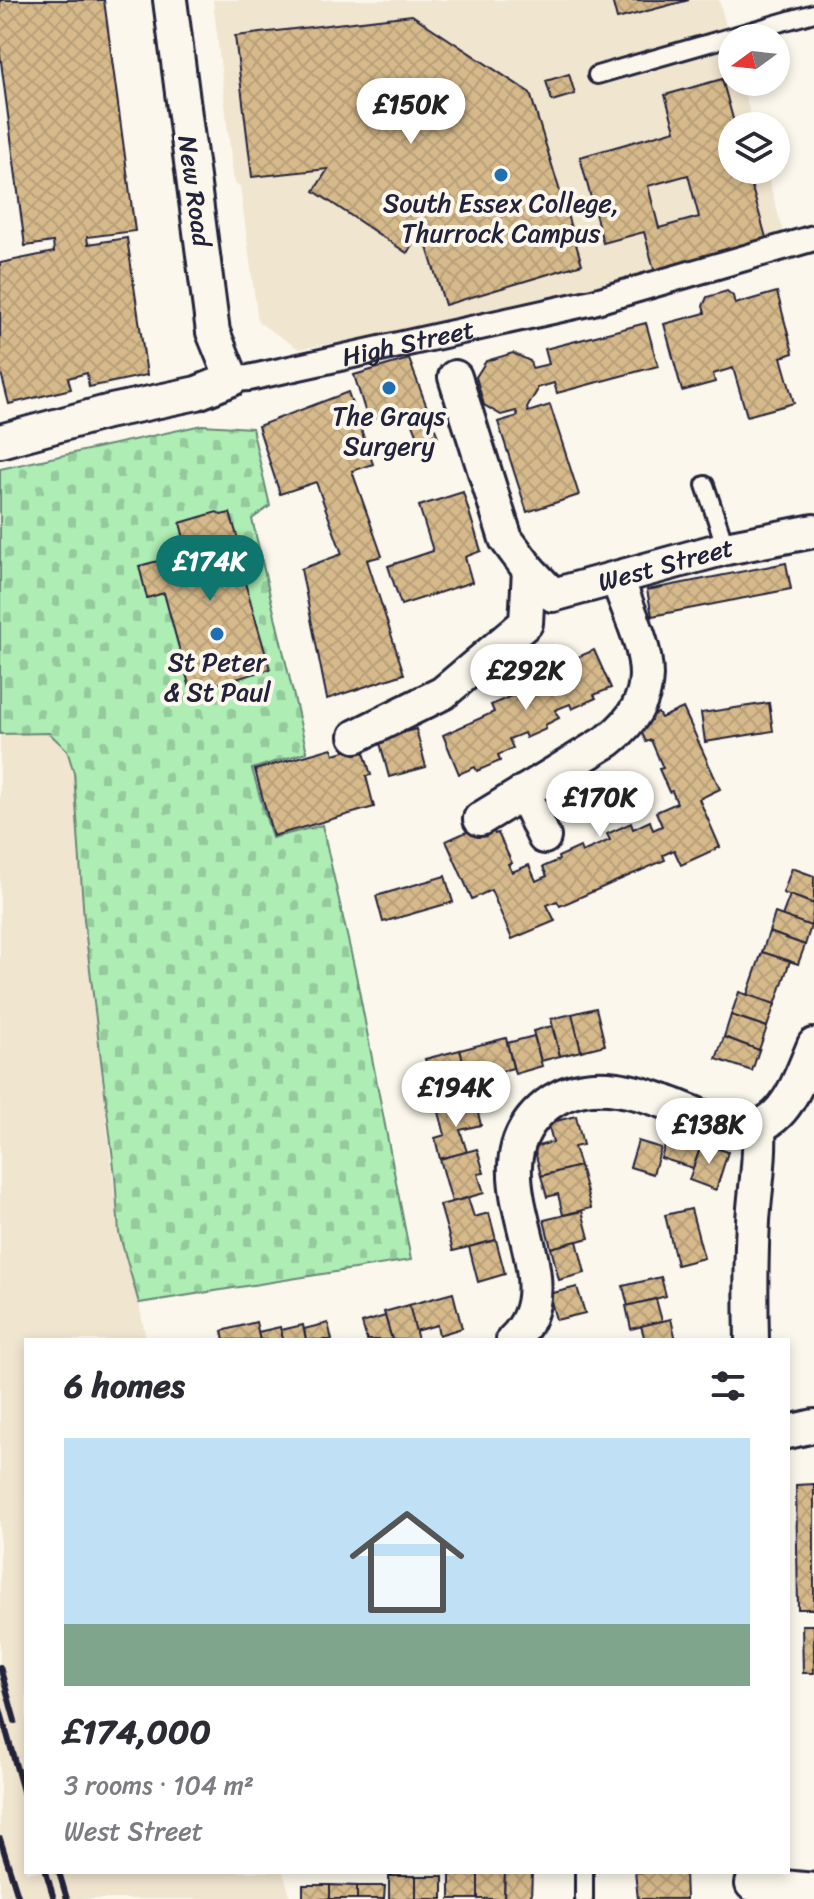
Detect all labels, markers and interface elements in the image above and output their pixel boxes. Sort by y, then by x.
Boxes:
north arrow [718,24,790,96]
map controls [718,24,790,184]
pin: £150K [355,78,467,146]
text: £150K [374,81,448,127]
button: layers [718,112,790,184]
street label: New Road [164,132,226,252]
marker: South Essex College, Thurrock Campus [492,166,510,184]
place label: South Essex College, Thurrock Campus [383,180,619,256]
street label: High Street [337,306,479,380]
marker: The Grays Surgery [380,379,398,397]
place label: The Grays Surgery [332,393,447,469]
street label: West Street [593,524,737,605]
pin: £174K [154,535,266,603]
text: £174K [174,538,246,584]
marker: St Peter & St Paul [208,625,226,643]
place label: St Peter & St Paul [163,639,271,715]
pin: £292K [470,644,582,712]
text: £292K [488,647,564,693]
pin: £170K [544,771,656,839]
text: £170K [564,774,636,820]
pin: £194K [400,1061,512,1129]
text: £194K [420,1064,492,1110]
pin: £138K [653,1098,765,1166]
text: £138K [674,1101,744,1147]
text: 6 homes [64,1356,185,1416]
icon: filters [706,1364,750,1408]
icon: home [335,1490,479,1634]
text: £174,000 [64,1702,211,1762]
text: 3 rooms · 104 m² [64,1762,254,1808]
text: West Street [64,1808,203,1854]

